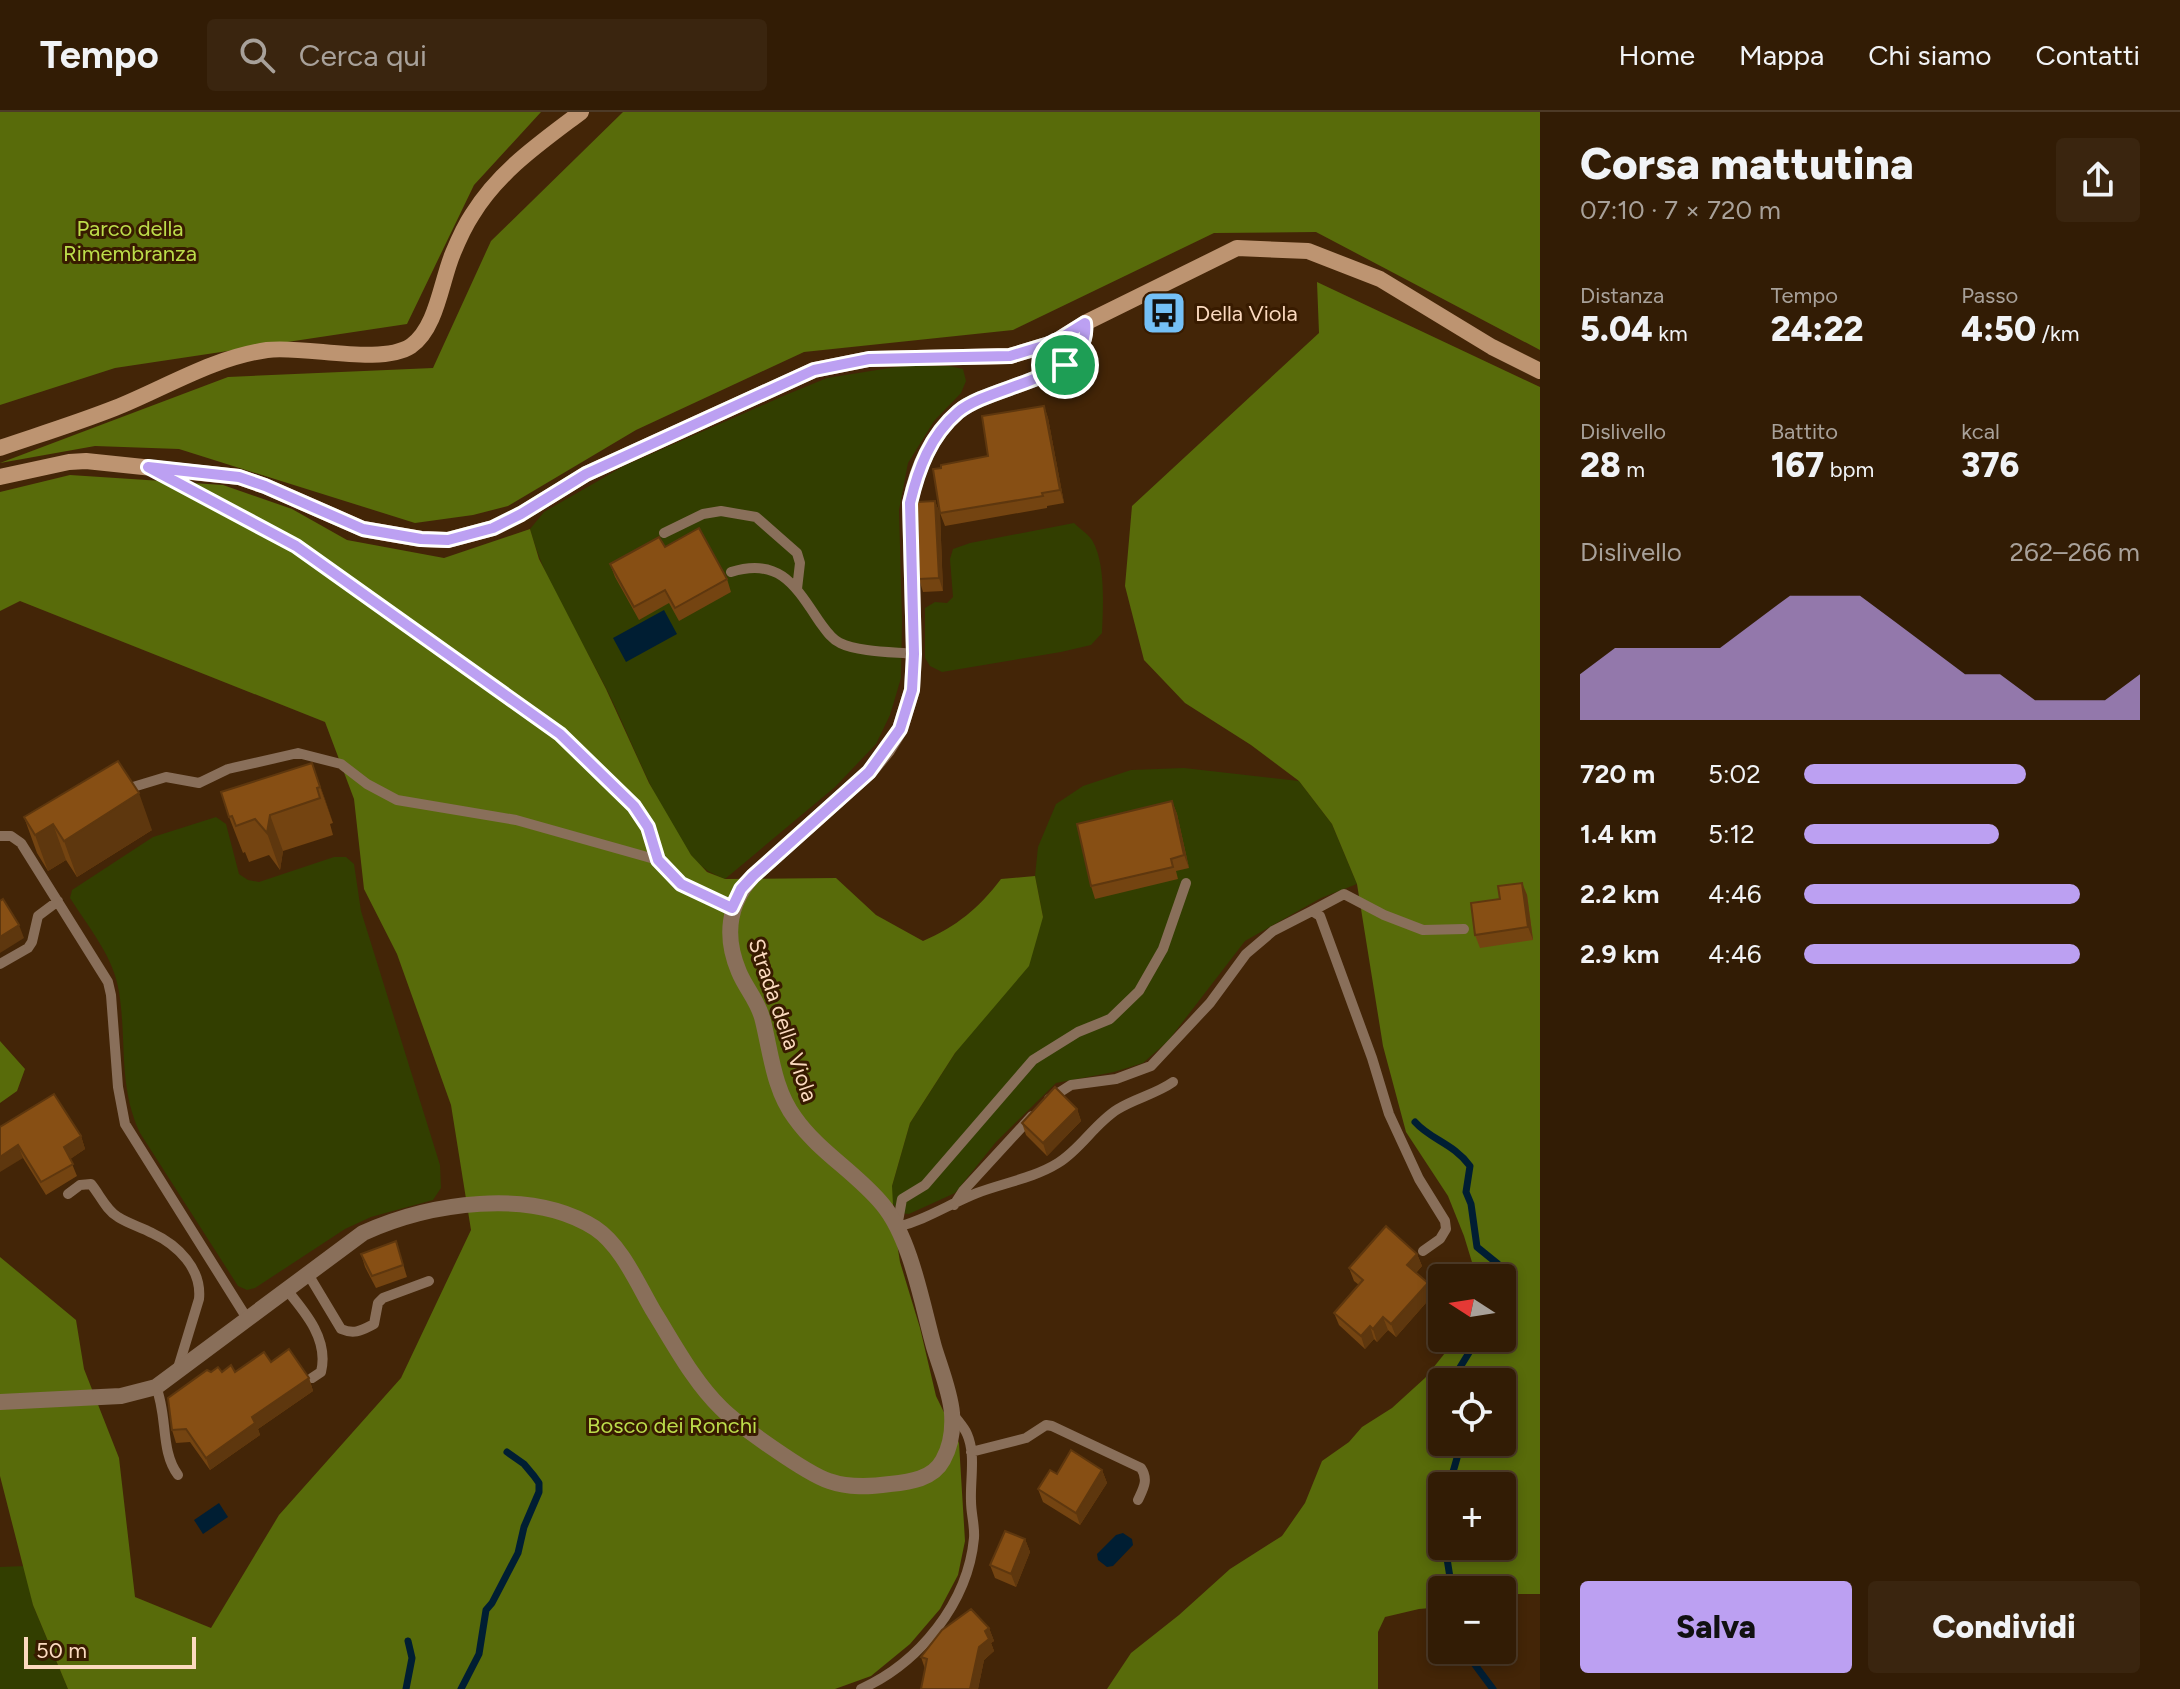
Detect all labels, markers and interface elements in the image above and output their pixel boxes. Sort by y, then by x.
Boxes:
search box [207,19,767,91]
text: Tempo [40,32,159,78]
icon: search [235,33,279,77]
text: Cerca qui [299,37,427,74]
text: Home [1619,38,1695,72]
text: Mappa [1739,38,1824,72]
text: Chi siamo [1868,38,1991,72]
text: Contatti [2035,38,2140,72]
text: Corsa mattutina [1580,137,1914,190]
button: share [2056,138,2140,222]
text: 07:10 · 7 × 720 m [1580,194,1781,226]
park label: Parco della Rimembranza [63,215,197,267]
text: Distanza [1580,282,1664,309]
text: Tempo [1771,282,1838,309]
text: Passo [1961,282,2018,309]
bus stop icon: Della Viola [1140,289,1188,337]
place label: Della Viola [1195,300,1298,327]
text: 5.04 [1580,309,1653,350]
text: 24:22 [1771,309,1863,350]
text: 4:50 [1961,309,2036,350]
text: km [1653,320,1688,347]
text: /km [2036,320,2080,347]
pin [1031,331,1099,399]
icon: arrive [1043,343,1087,387]
text: Dislivello [1580,418,1666,445]
text: Battito [1771,418,1838,445]
text: kcal [1961,418,2000,445]
text: 28 [1580,445,1621,486]
text: 167 [1771,445,1824,486]
text: 376 [1961,445,2020,486]
text: m [1621,456,1645,483]
text: bpm [1824,456,1874,483]
text: Dislivello [1580,536,1682,568]
text: 262–266 m [2009,536,2140,568]
text: 720 m [1580,758,1655,790]
text: 5:02 [1708,758,1761,790]
text: 1.4 km [1580,818,1657,850]
text: 5:12 [1708,818,1755,850]
text: 2.2 km [1580,878,1659,910]
text: 4:46 [1708,878,1762,910]
street label: Strada della Viola [742,935,824,1105]
text: 2.9 km [1580,938,1659,970]
text: 4:46 [1708,938,1762,970]
north arrow [1428,1264,1516,1352]
map controls [1428,1264,1516,1664]
button: locate [1428,1368,1516,1456]
park label: Bosco dei Ronchi [587,1412,757,1439]
button: + [1428,1472,1516,1560]
button: − [1428,1576,1516,1664]
button: Salva [1580,1581,1852,1673]
button: Condividi [1868,1581,2140,1673]
scale bar [24,1633,196,1669]
text: 50 m [36,1637,87,1664]

